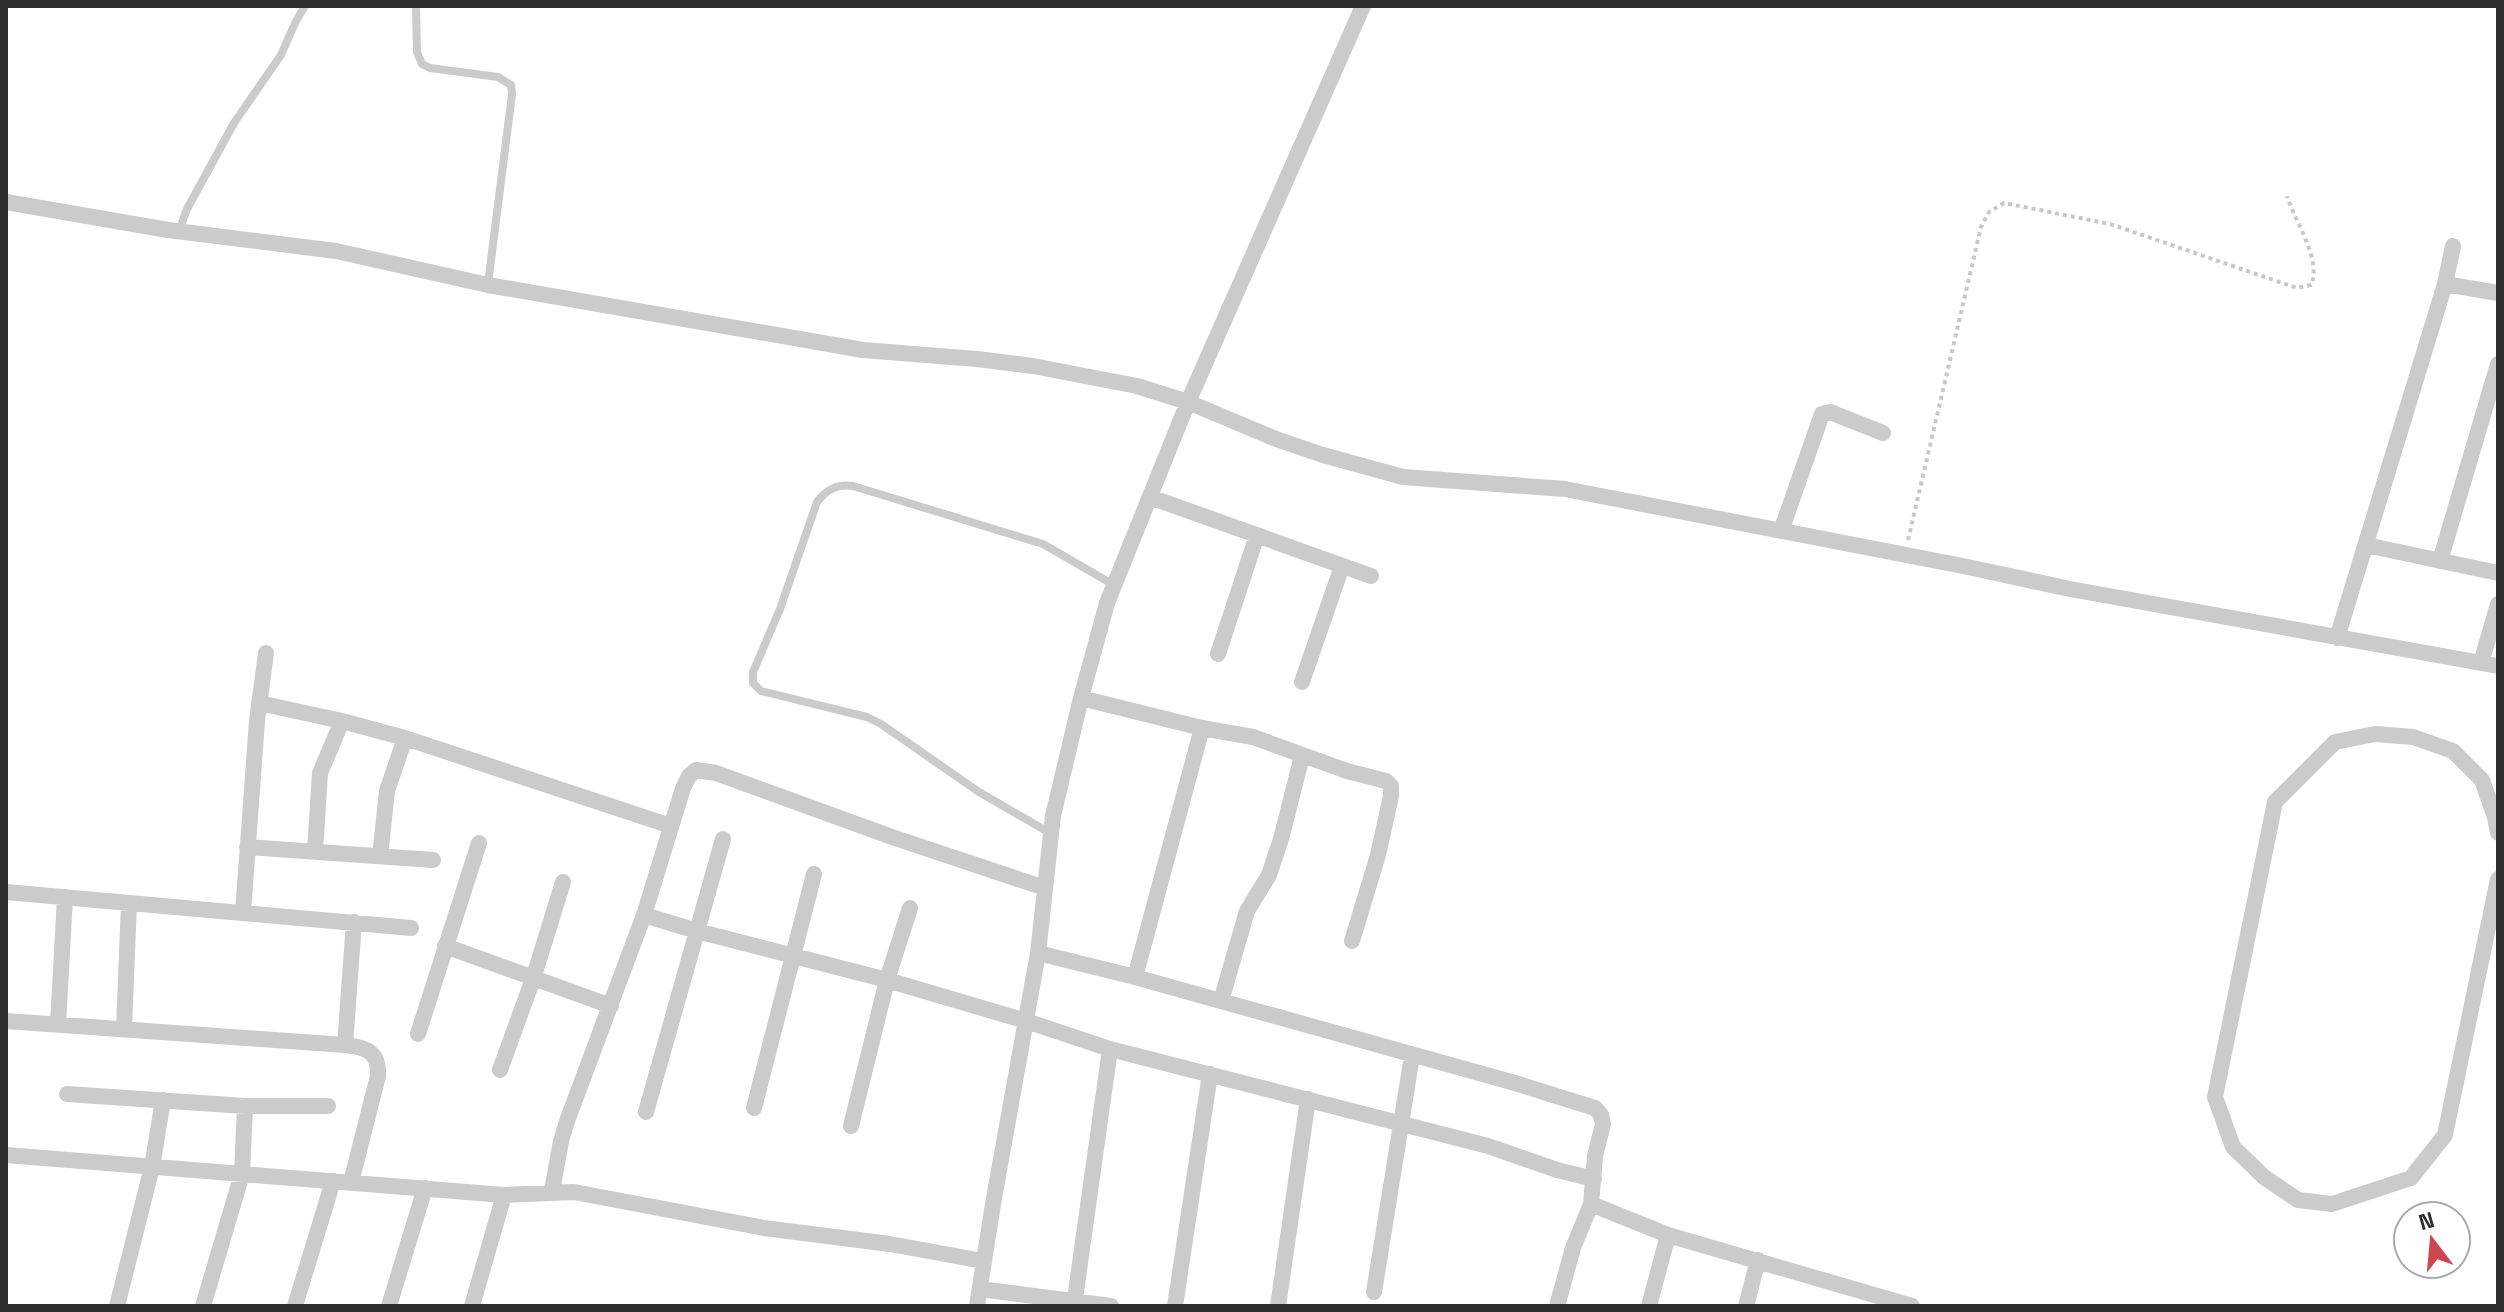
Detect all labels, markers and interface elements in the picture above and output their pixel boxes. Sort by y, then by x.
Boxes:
north arrow [2392,1200,2472,1280]
text: N [2416,1205,2437,1236]

